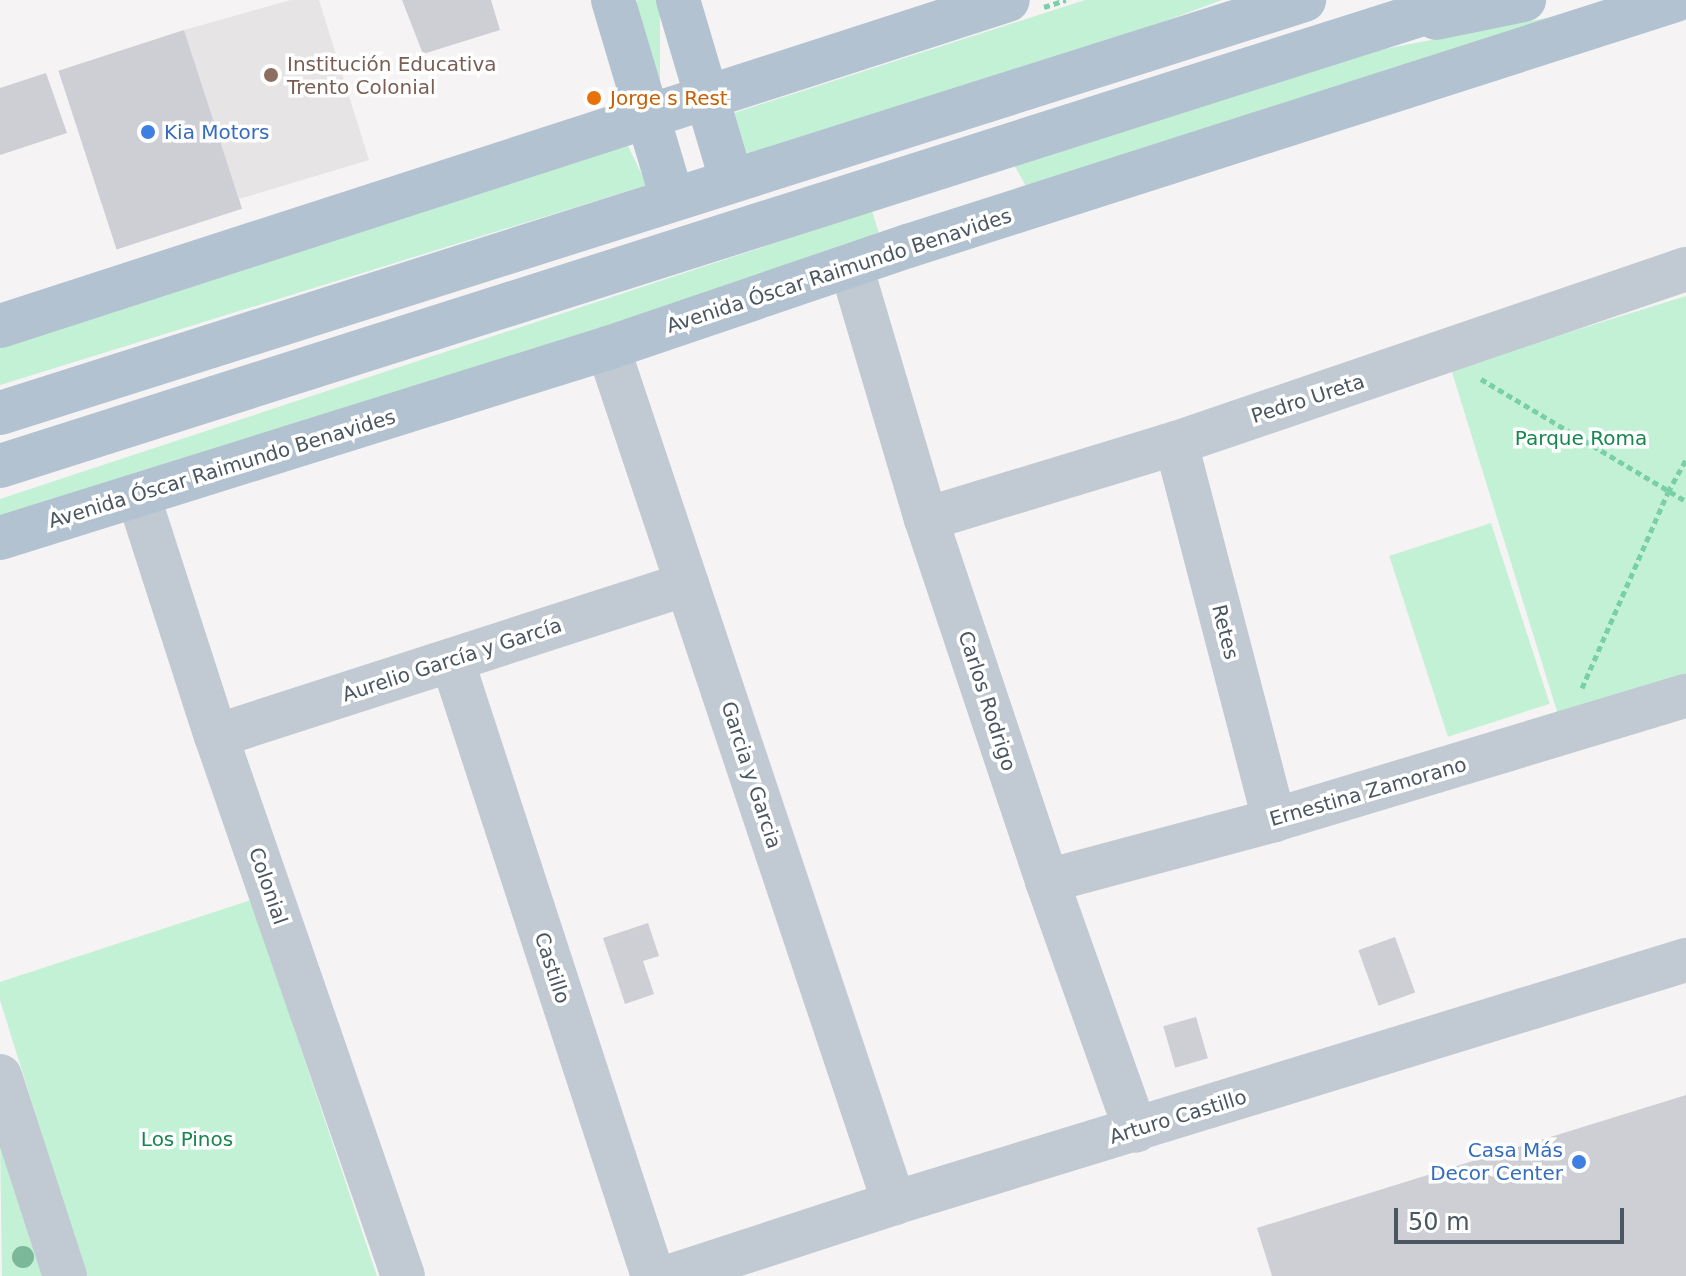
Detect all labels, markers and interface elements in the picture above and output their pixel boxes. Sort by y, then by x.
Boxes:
place label: Institución Educativa Trento Colonial [287,52,496,99]
marker: Institución Educativa Trento Colonial [262,66,280,84]
place label: Jorge s Rest [610,86,728,110]
marker: Jorge s Rest [585,89,603,107]
place label: Kia Motors [164,120,269,144]
marker: Kia Motors [139,123,157,141]
street label: Avenida Óscar Raimundo Benavides [663,204,1015,338]
street label: Pedro Ureta [1248,369,1368,429]
street label: Avenida Óscar Raimundo Benavides [46,405,398,533]
park label: Parque Roma [1515,426,1647,450]
street label: Retes [1207,602,1243,662]
street label: Aurelio García y García [339,613,565,707]
street label: Carlos Rodrigo [953,628,1021,774]
street label: Garcia y Garcia [716,698,786,852]
street label: Ernestina Zamorano [1267,752,1469,832]
street label: Colonial [244,844,292,928]
street label: Castillo [529,929,575,1007]
street label: Arturo Castillo [1107,1085,1249,1149]
park label: Los Pinos [141,1127,233,1151]
place label: Casa Más Decor Center [1430,1138,1563,1185]
marker: Casa Más Decor Center [1570,1153,1588,1171]
scale bar [1398,1192,1628,1242]
text: 50 m [1408,1208,1470,1236]

